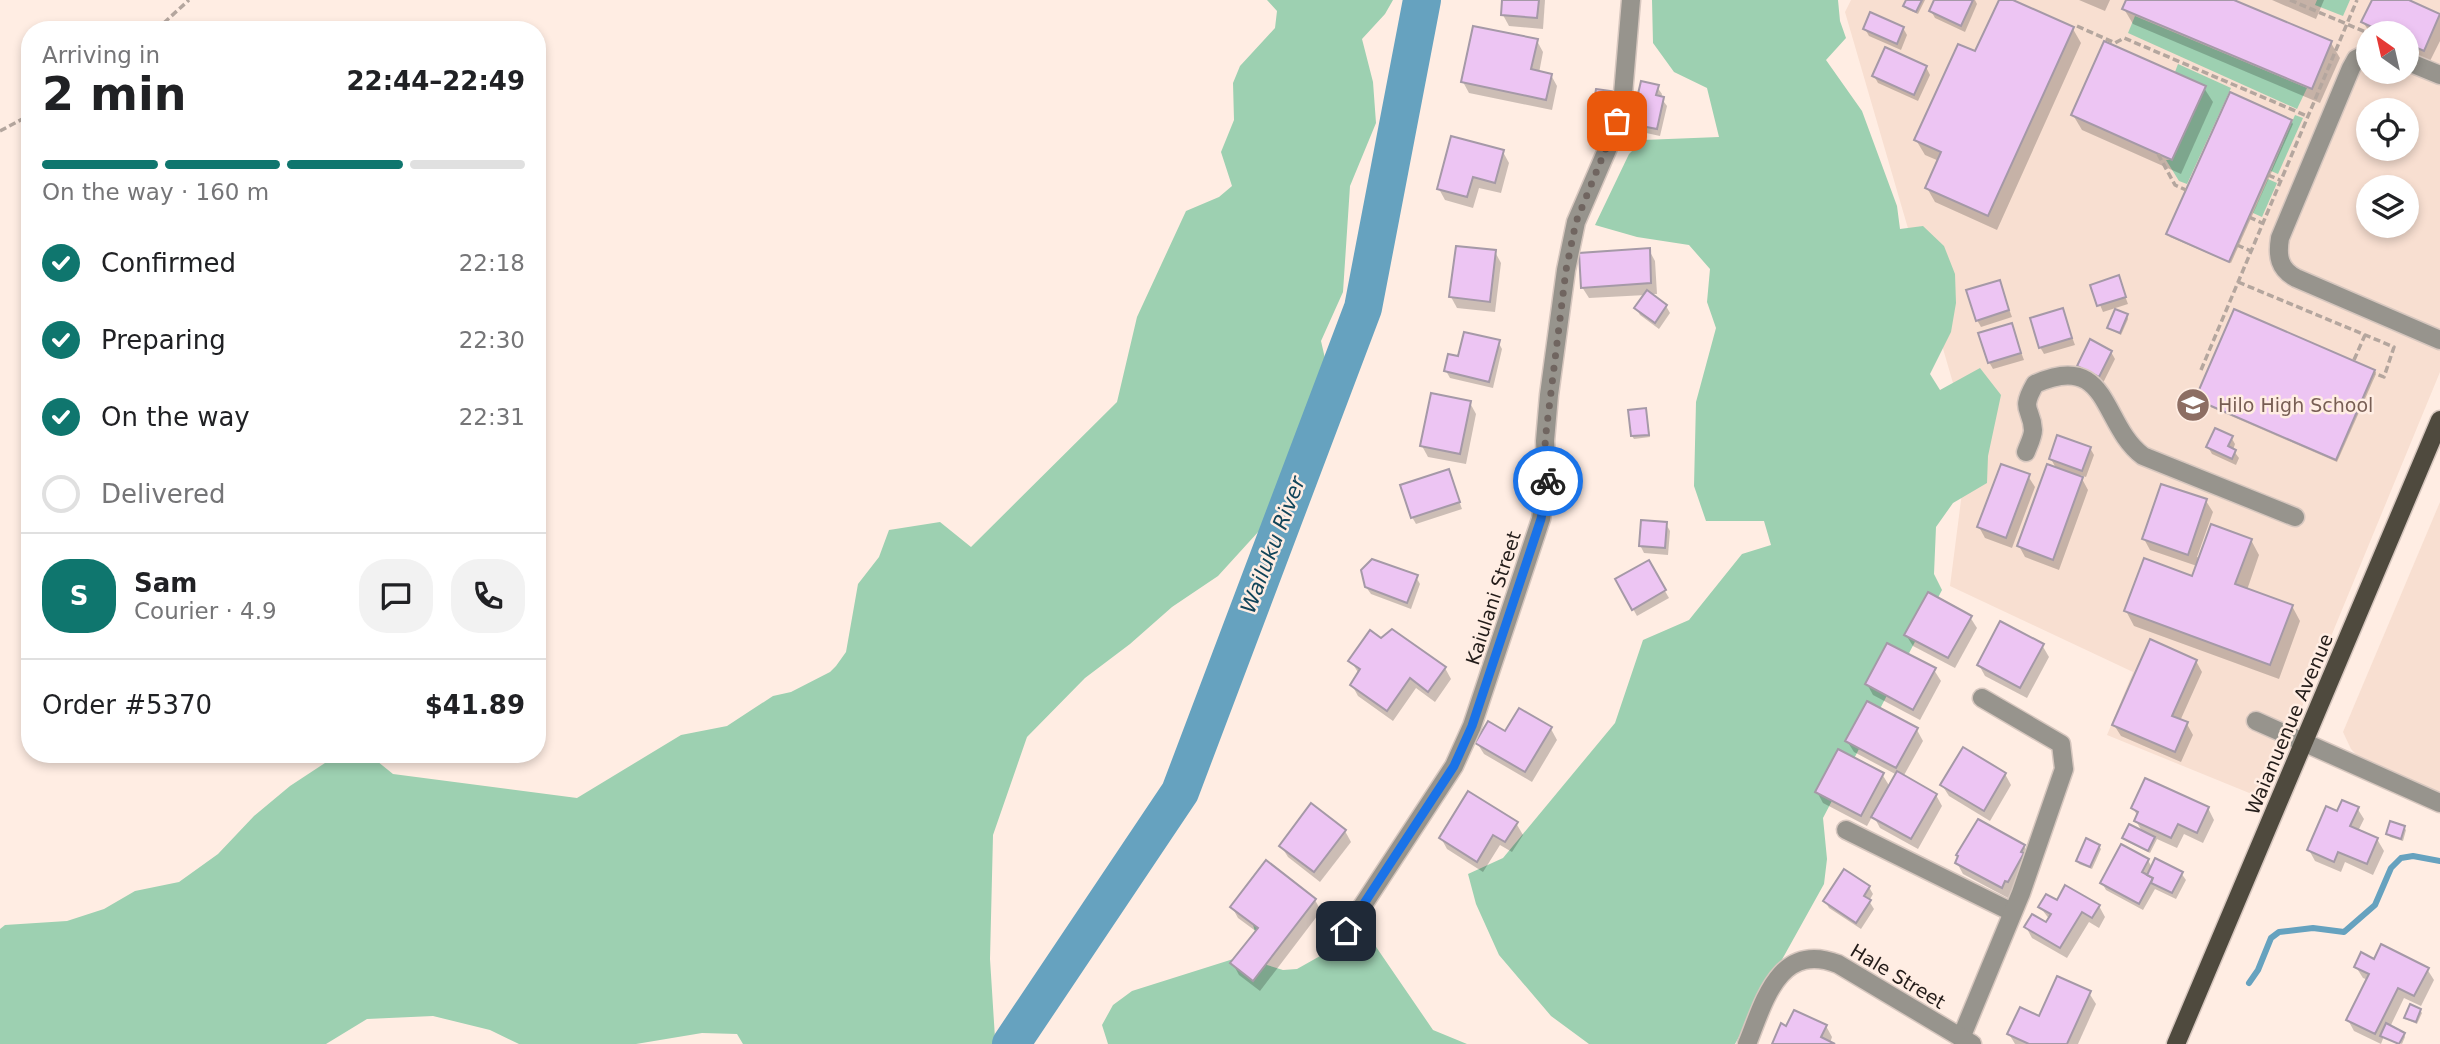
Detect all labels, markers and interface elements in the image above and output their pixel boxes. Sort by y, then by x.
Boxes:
north arrow [2356,21,2418,84]
map controls [2356,21,2419,238]
text: Arriving in [42,42,160,68]
text: 22:44–22:49 [346,66,525,96]
text: 2 min [42,67,186,121]
pin [1587,91,1647,151]
button: locate [2356,98,2419,161]
icon: bag [1598,102,1636,140]
button: layers [2356,175,2419,238]
text: On the way · 160 m [42,179,269,205]
icon: check [42,244,80,282]
text: Confirmed [101,248,236,278]
text: 22:18 [459,250,525,276]
icon: check [42,321,80,359]
text: Preparing [101,325,226,355]
text: 22:30 [459,327,525,353]
school or university icon: Hilo High School [2174,386,2212,424]
place label: Hilo High School [2218,394,2373,416]
icon: check [42,398,80,436]
text: On the way [101,402,250,432]
text: 22:31 [459,404,525,430]
courier [1513,446,1583,516]
icon: bike [1529,462,1567,500]
water label: Wailuku River [1236,472,1310,617]
text: Delivered [101,479,225,509]
street label: Kaiulani Street [1461,528,1525,668]
button: chat [359,559,433,633]
button: phone [451,559,525,633]
text: Sam [134,568,197,598]
text: S [70,581,88,611]
text: Courier · 4.9 [134,598,277,624]
street label: Waianuenue Avenue [2241,630,2337,818]
text: Order #5370 [42,690,212,720]
text: $41.89 [425,690,525,720]
pin [1316,901,1376,961]
icon: home [1327,912,1365,950]
street label: Hale Street [1847,939,1949,1013]

